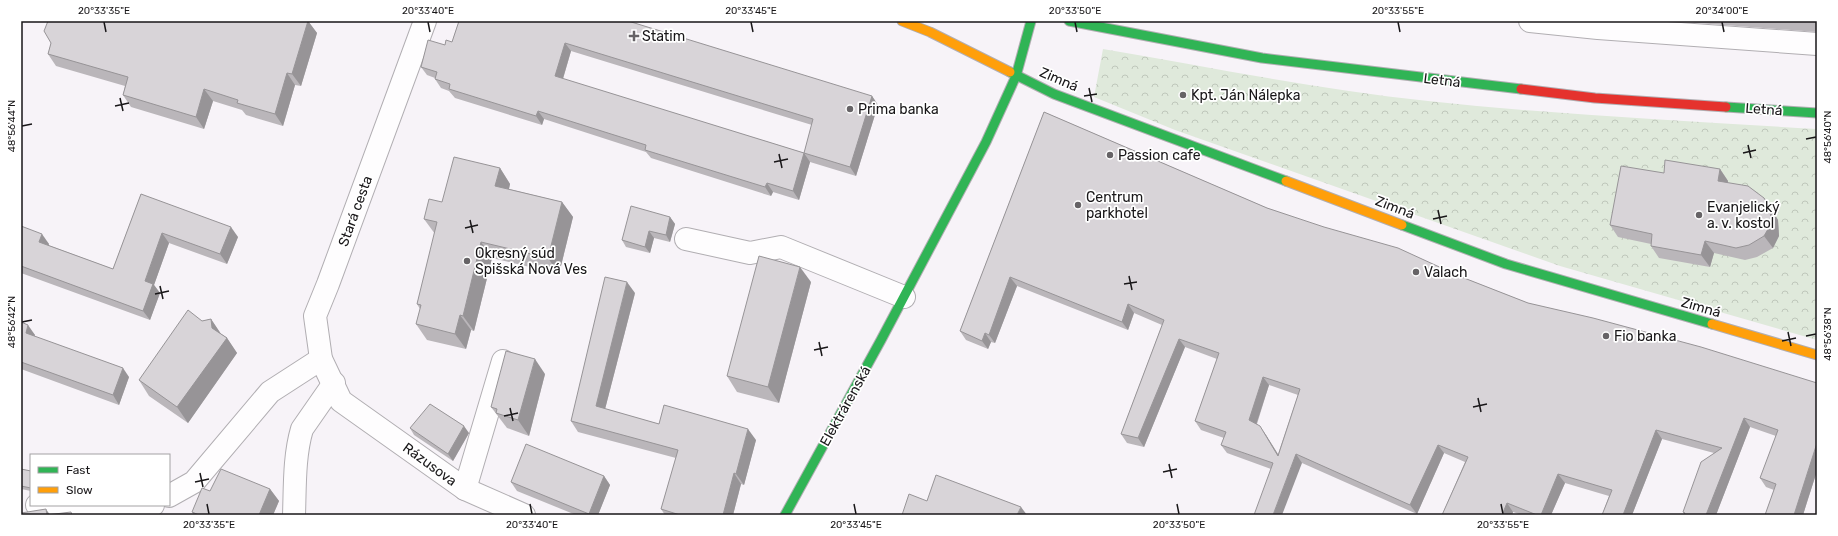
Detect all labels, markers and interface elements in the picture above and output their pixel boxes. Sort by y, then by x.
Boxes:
text: 20°33'35"E [78,5,130,17]
text: 20°33'40"E [402,5,454,17]
text: 20°33'45"E [725,5,777,17]
text: 20°33'50"E [1049,5,1101,17]
text: 20°33'55"E [1372,5,1424,17]
text: 20°34'00"E [1696,5,1748,17]
place label: Statim [642,28,685,45]
marker: Statim [629,31,639,41]
street label: Zimná [1037,64,1081,95]
street label: Letná [1422,70,1461,91]
place label: Kpt. Ján Nálepka [1191,87,1300,104]
marker: Kpt. Ján Nálepka [1178,90,1188,100]
text: 48°56'44"N [6,100,18,152]
street label: Letná [1745,100,1783,119]
place label: Prima banka [858,101,939,118]
marker: Prima banka [845,104,855,114]
text: 48°56'40"N [1822,110,1834,163]
place label: Passion cafe [1118,147,1201,164]
marker: Passion cafe [1105,150,1115,160]
street label: Stará cesta [335,173,376,249]
place label: Centrum parkhotel [1086,189,1148,222]
street label: Zimná [1373,192,1417,223]
place label: Evanjelický a. v. kostol [1707,199,1780,232]
marker: Centrum parkhotel [1073,200,1083,210]
marker: Evanjelický a. v. kostol [1694,210,1704,220]
place label: Okresný súd Spišská Nová Ves [475,245,587,278]
marker: Okresný súd Spišská Nová Ves [462,256,472,266]
place label: Valach [1424,264,1468,281]
marker: Valach [1411,267,1421,277]
street label: Zimná [1679,294,1723,321]
text: 48°56'42"N [6,296,18,348]
text: 48°56'38"N [1822,307,1834,361]
place label: Fio banka [1614,328,1676,345]
marker: Fio banka [1601,331,1611,341]
street label: Elektrárenská [816,363,874,449]
street label: Rázusova [399,439,460,490]
legend [30,454,170,506]
text: Fast [66,463,90,477]
text: Slow [66,483,93,497]
text: 20°33'35"E [183,519,235,531]
text: 20°33'40"E [506,519,558,531]
text: 20°33'45"E [830,519,882,531]
text: 20°33'50"E [1153,519,1205,531]
text: 20°33'55"E [1477,519,1529,531]

